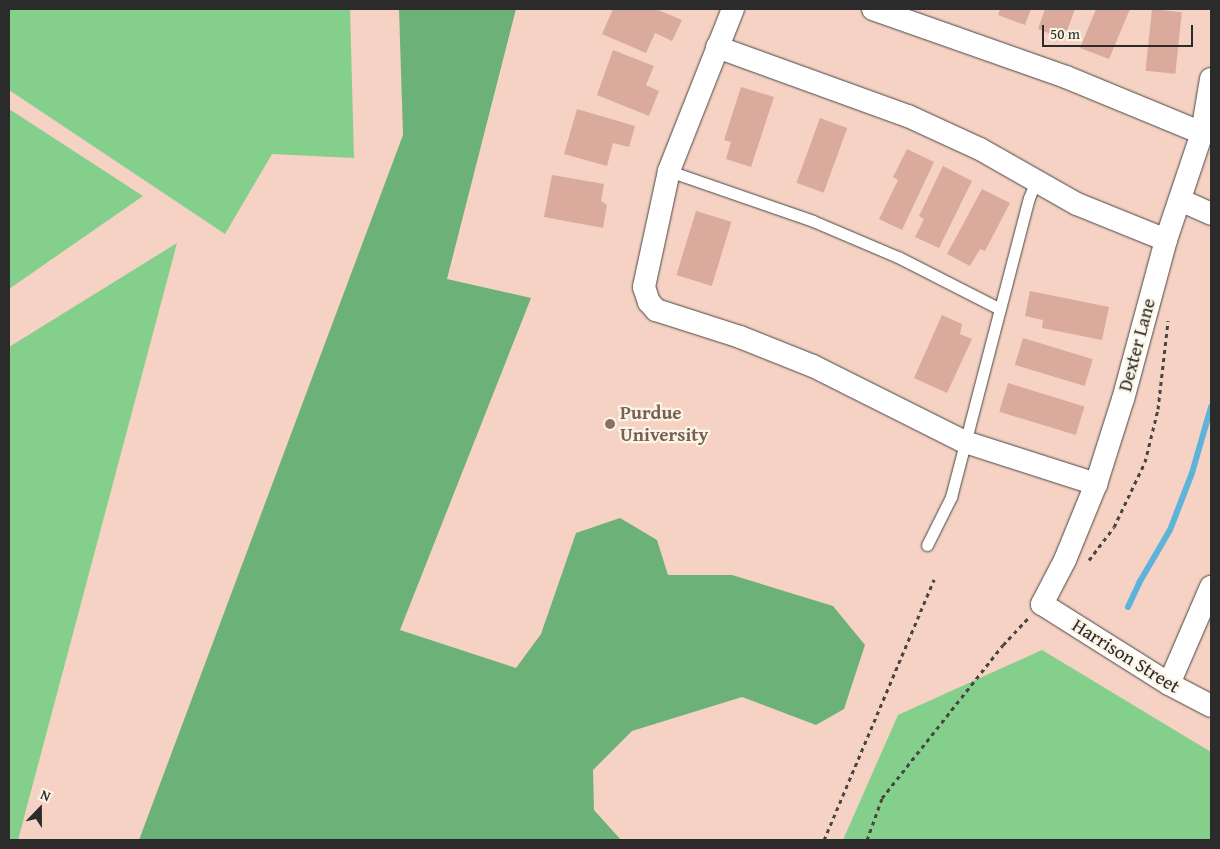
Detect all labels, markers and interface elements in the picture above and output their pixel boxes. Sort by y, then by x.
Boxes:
scale bar [1045,15,1196,47]
text: 50 m [1050,23,1080,44]
street label: Dexter Lane [1114,296,1160,394]
place label: Purdue University [620,402,708,446]
marker: Purdue University [604,418,616,430]
street label: Harrison Street [1068,614,1184,698]
north arrow [15,784,65,834]
text: N [38,784,54,806]

